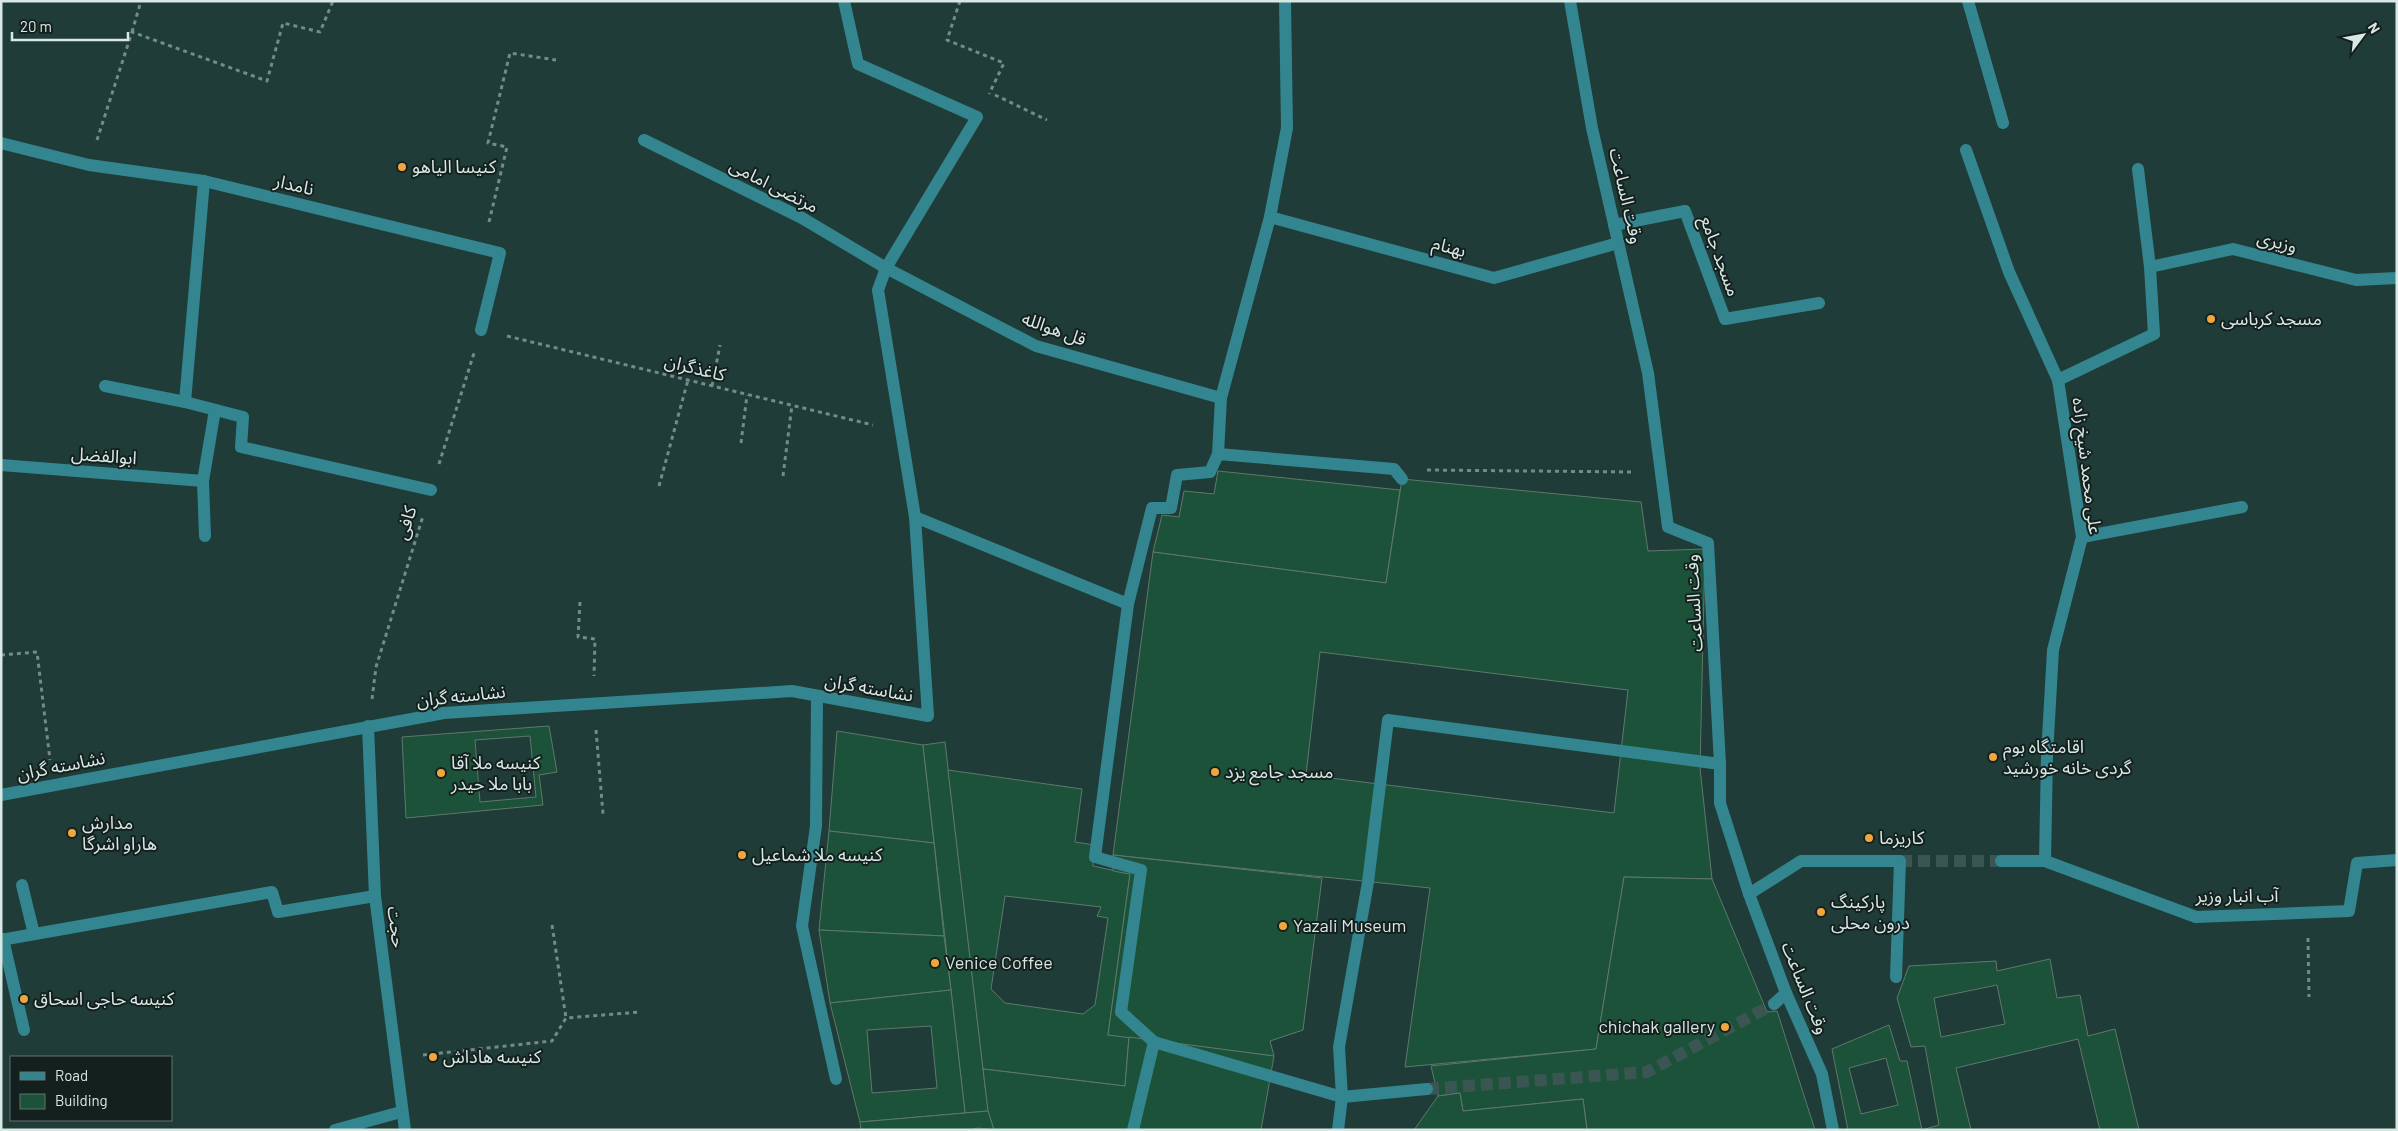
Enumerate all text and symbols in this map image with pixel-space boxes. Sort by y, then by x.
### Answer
scale bar [12,10,129,42]
north arrow [2338,10,2388,60]
text: 20 m [20,17,52,35]
text: N [2365,19,2384,36]
street label: وقت الساعت [1605,146,1649,246]
street label: مرتضی امامی [726,153,823,218]
place label: کنیسا الیاهو [412,155,497,178]
marker: کنیسا الیاهو [396,161,408,173]
street label: نامدار [271,169,316,200]
street label: مسجد جامع [1692,212,1746,300]
street label: وزیری [2255,225,2299,258]
street label: بهنام [1429,231,1469,265]
street label: قل هوالله [1019,306,1089,351]
place label: مسجد کرباسی [2221,307,2322,330]
marker: مسجد کرباسی [2205,313,2217,325]
street label: کاغذگران [662,349,729,386]
street label: علی محمد شیخ زاده [2066,396,2107,536]
street label: ابوالفضل [70,442,138,469]
street label: کافی [390,503,422,542]
street label: وقت الساعت [1679,554,1707,652]
street label: نشاسته گران [823,668,915,707]
street label: نشاسته گران [415,679,507,712]
place label: اقامتگاه بوم گردی خانه خورشید [2003,735,2132,779]
street label: نشاسته گران [15,746,107,785]
place label: کنیسه ملا آقا بابا ملا حیدر [450,751,541,795]
marker: اقامتگاه بوم گردی خانه خورشید [1987,751,1999,763]
place label: مسجد جامع یزد [1225,760,1333,786]
marker: مسجد جامع یزد [1209,766,1221,778]
marker: کنیسه ملا آقا بابا ملا حیدر [435,767,447,779]
place label: مدارش هاراو اشرگا [82,811,157,855]
place label: کاریزما [1879,826,1925,849]
marker: مدارش هاراو اشرگا [66,827,78,839]
marker: کاریزما [1863,832,1875,844]
place label: کنیسه ملا شماعیل [752,843,883,866]
marker: کنیسه ملا شماعیل [736,849,748,861]
street label: آب انبار وزیر [2194,884,2279,907]
place label: پارکینگ درون محلی [1831,890,1910,934]
street label: حجت [384,905,410,949]
marker: پارکینگ درون محلی [1815,906,1827,918]
place label: Yazali Museum [1293,914,1406,936]
marker: Yazali Museum [1277,920,1289,932]
street label: وقت الساعت [1777,938,1834,1037]
place label: Venice Coffee [945,951,1053,973]
marker: Venice Coffee [929,957,941,969]
place label: کنیسه حاجی اسحاق [34,987,175,1010]
marker: کنیسه حاجی اسحاق [18,993,30,1005]
place label: chichak gallery [1598,1015,1715,1037]
marker: chichak gallery [1719,1021,1731,1033]
place label: کنیسه هاداش [443,1045,542,1068]
marker: کنیسه هاداش [427,1051,439,1063]
legend [10,1056,172,1121]
text: Road [55,1066,88,1084]
text: Building [55,1091,108,1109]

